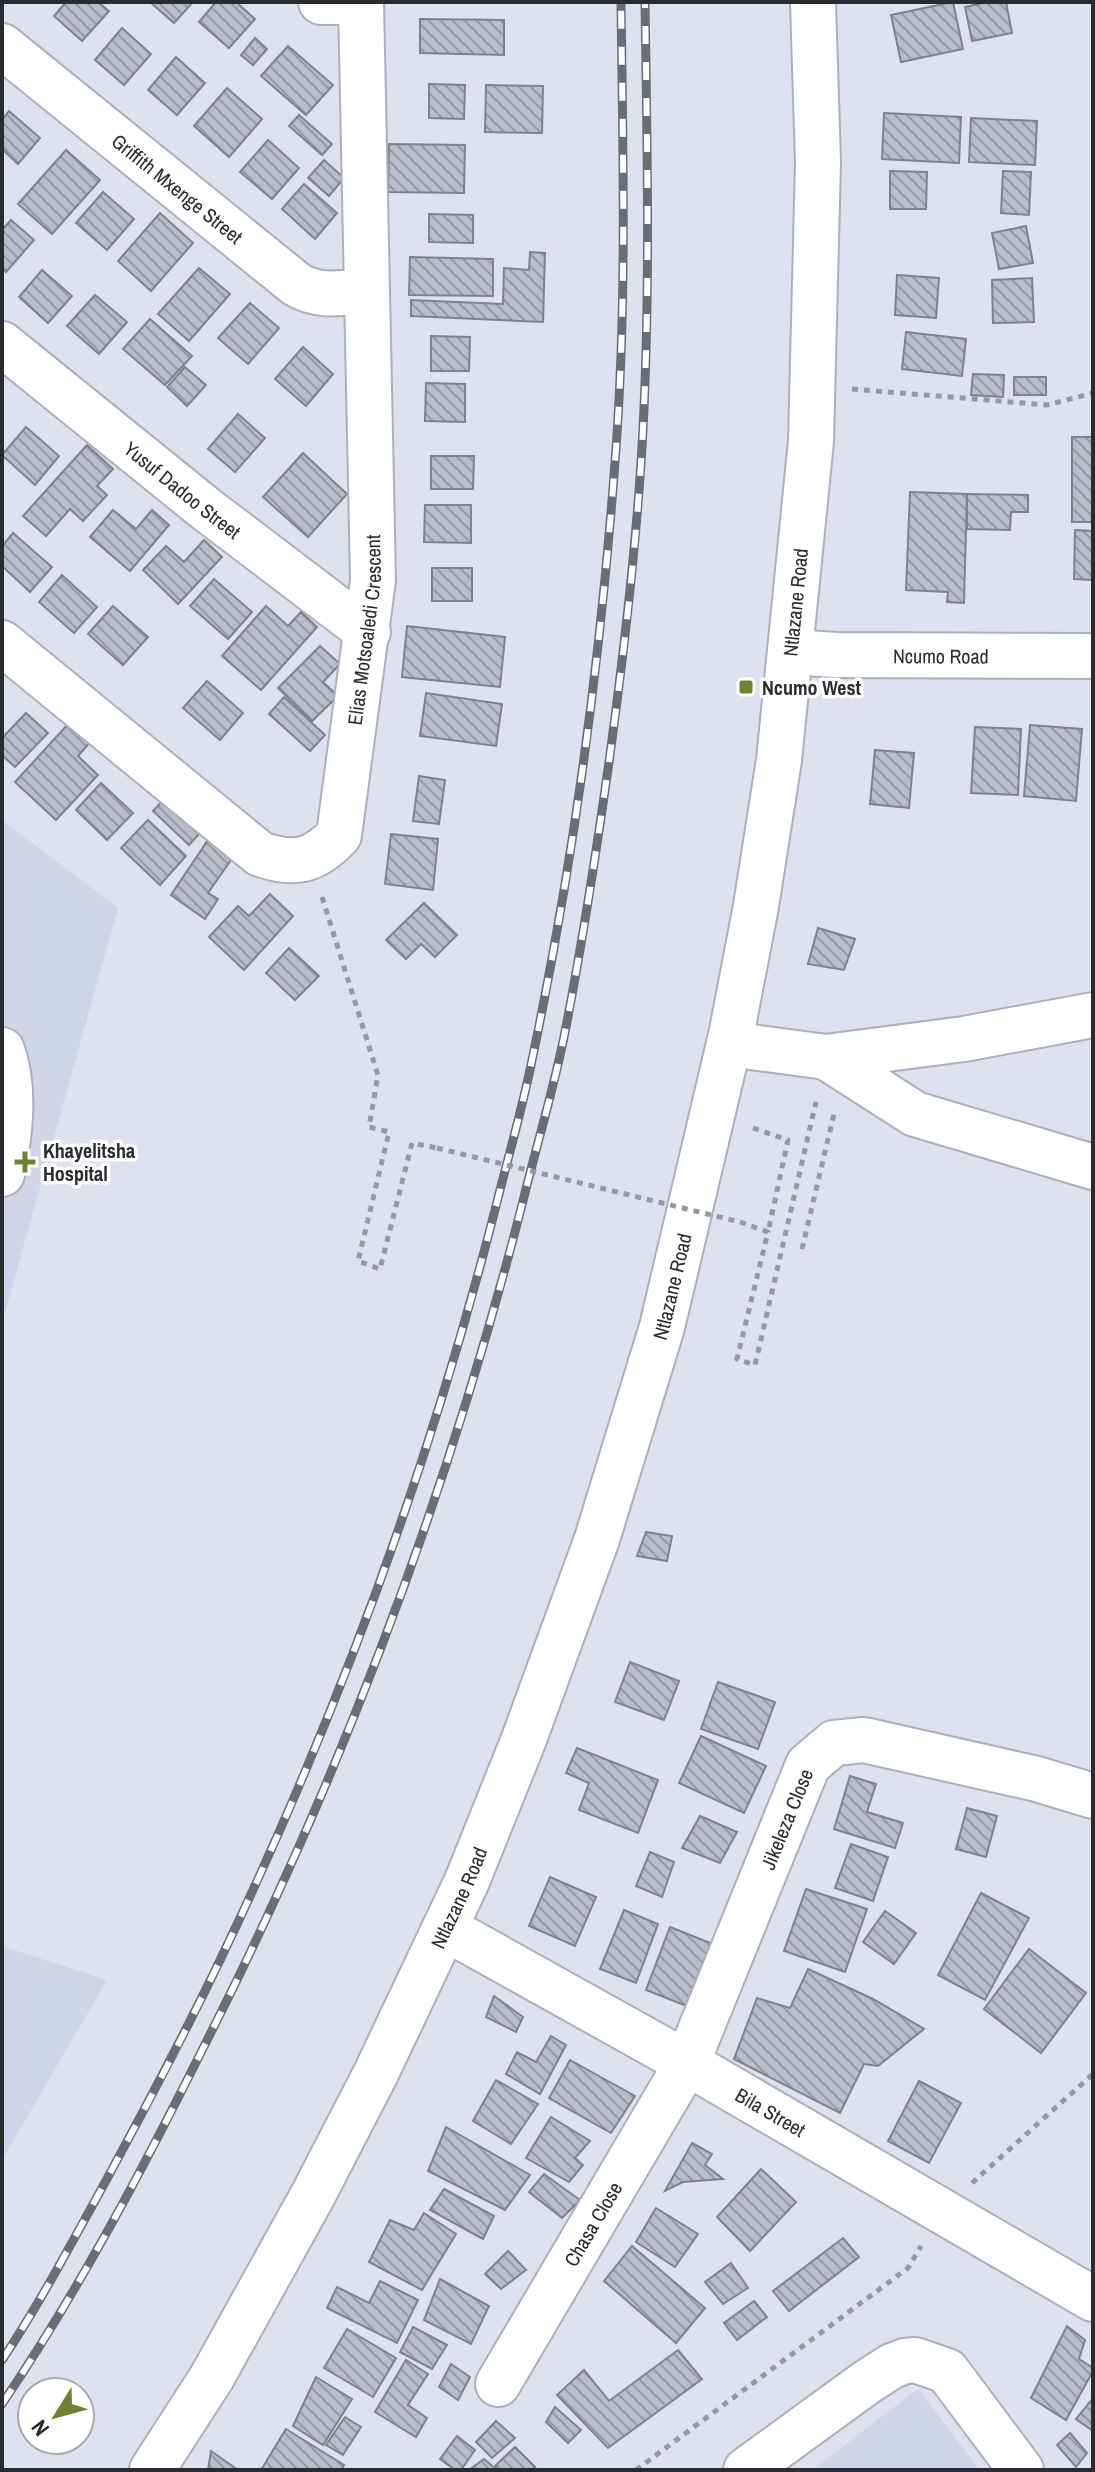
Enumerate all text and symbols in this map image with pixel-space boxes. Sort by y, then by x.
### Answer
street label: Griffith Mxenge Street [107,127,249,250]
street label: Yusuf Dadoo Street [119,435,247,545]
street label: Elias Motsoaledi Crescent [340,534,387,727]
street label: Ntlazane Road [776,547,814,658]
street label: Ncumo Road [893,642,989,669]
place label: Ncumo West [762,674,862,701]
marker: Ncumo West [737,678,755,696]
place label: Khayelitsha Hospital [43,1137,135,1187]
marker: Khayelitsha Hospital [14,1151,36,1173]
street label: Ntlazane Road [645,1230,697,1343]
street label: Jikeleza Close [754,1764,819,1873]
street label: Ntlazane Road [424,1843,493,1953]
street label: Bila Street [731,2081,811,2143]
street label: Chasa Close [557,2176,628,2271]
north arrow [16,2376,96,2456]
text: N [24,2414,56,2442]

